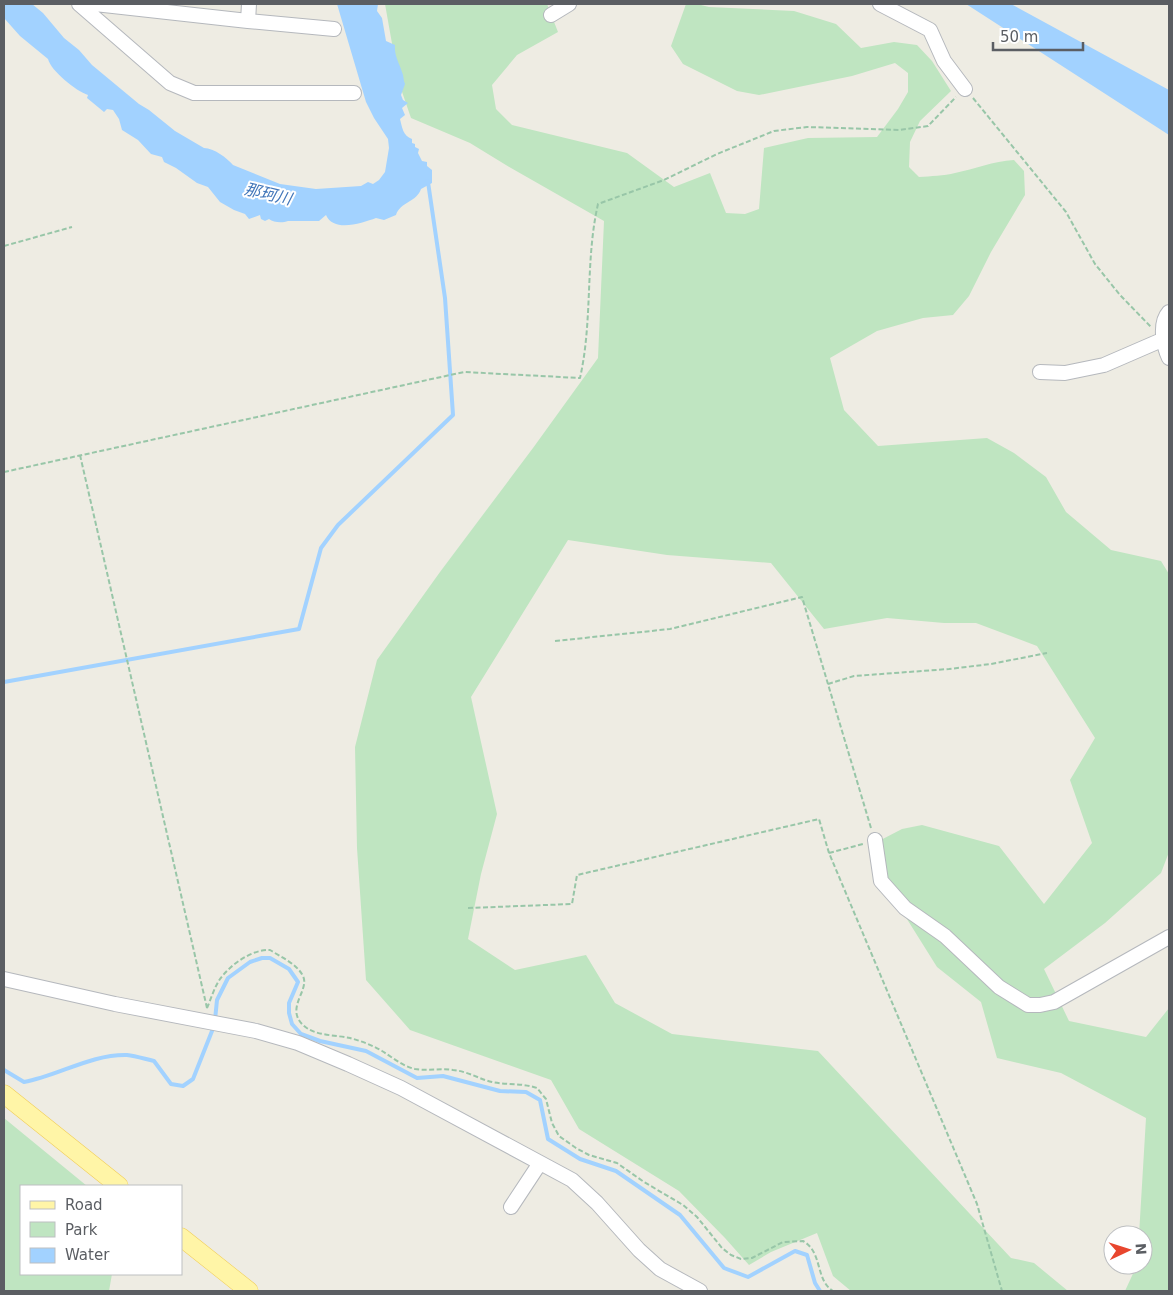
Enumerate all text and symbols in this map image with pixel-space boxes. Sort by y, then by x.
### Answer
scale bar [993,20,1083,52]
text: 50 m [1000,28,1038,46]
water label: 那珂川 [242,179,295,209]
legend [20,1185,182,1275]
text: Road [65,1196,103,1214]
text: Park [65,1221,98,1239]
north arrow [1103,1225,1153,1275]
text: N [1133,1243,1149,1255]
text: Water [65,1246,110,1264]

